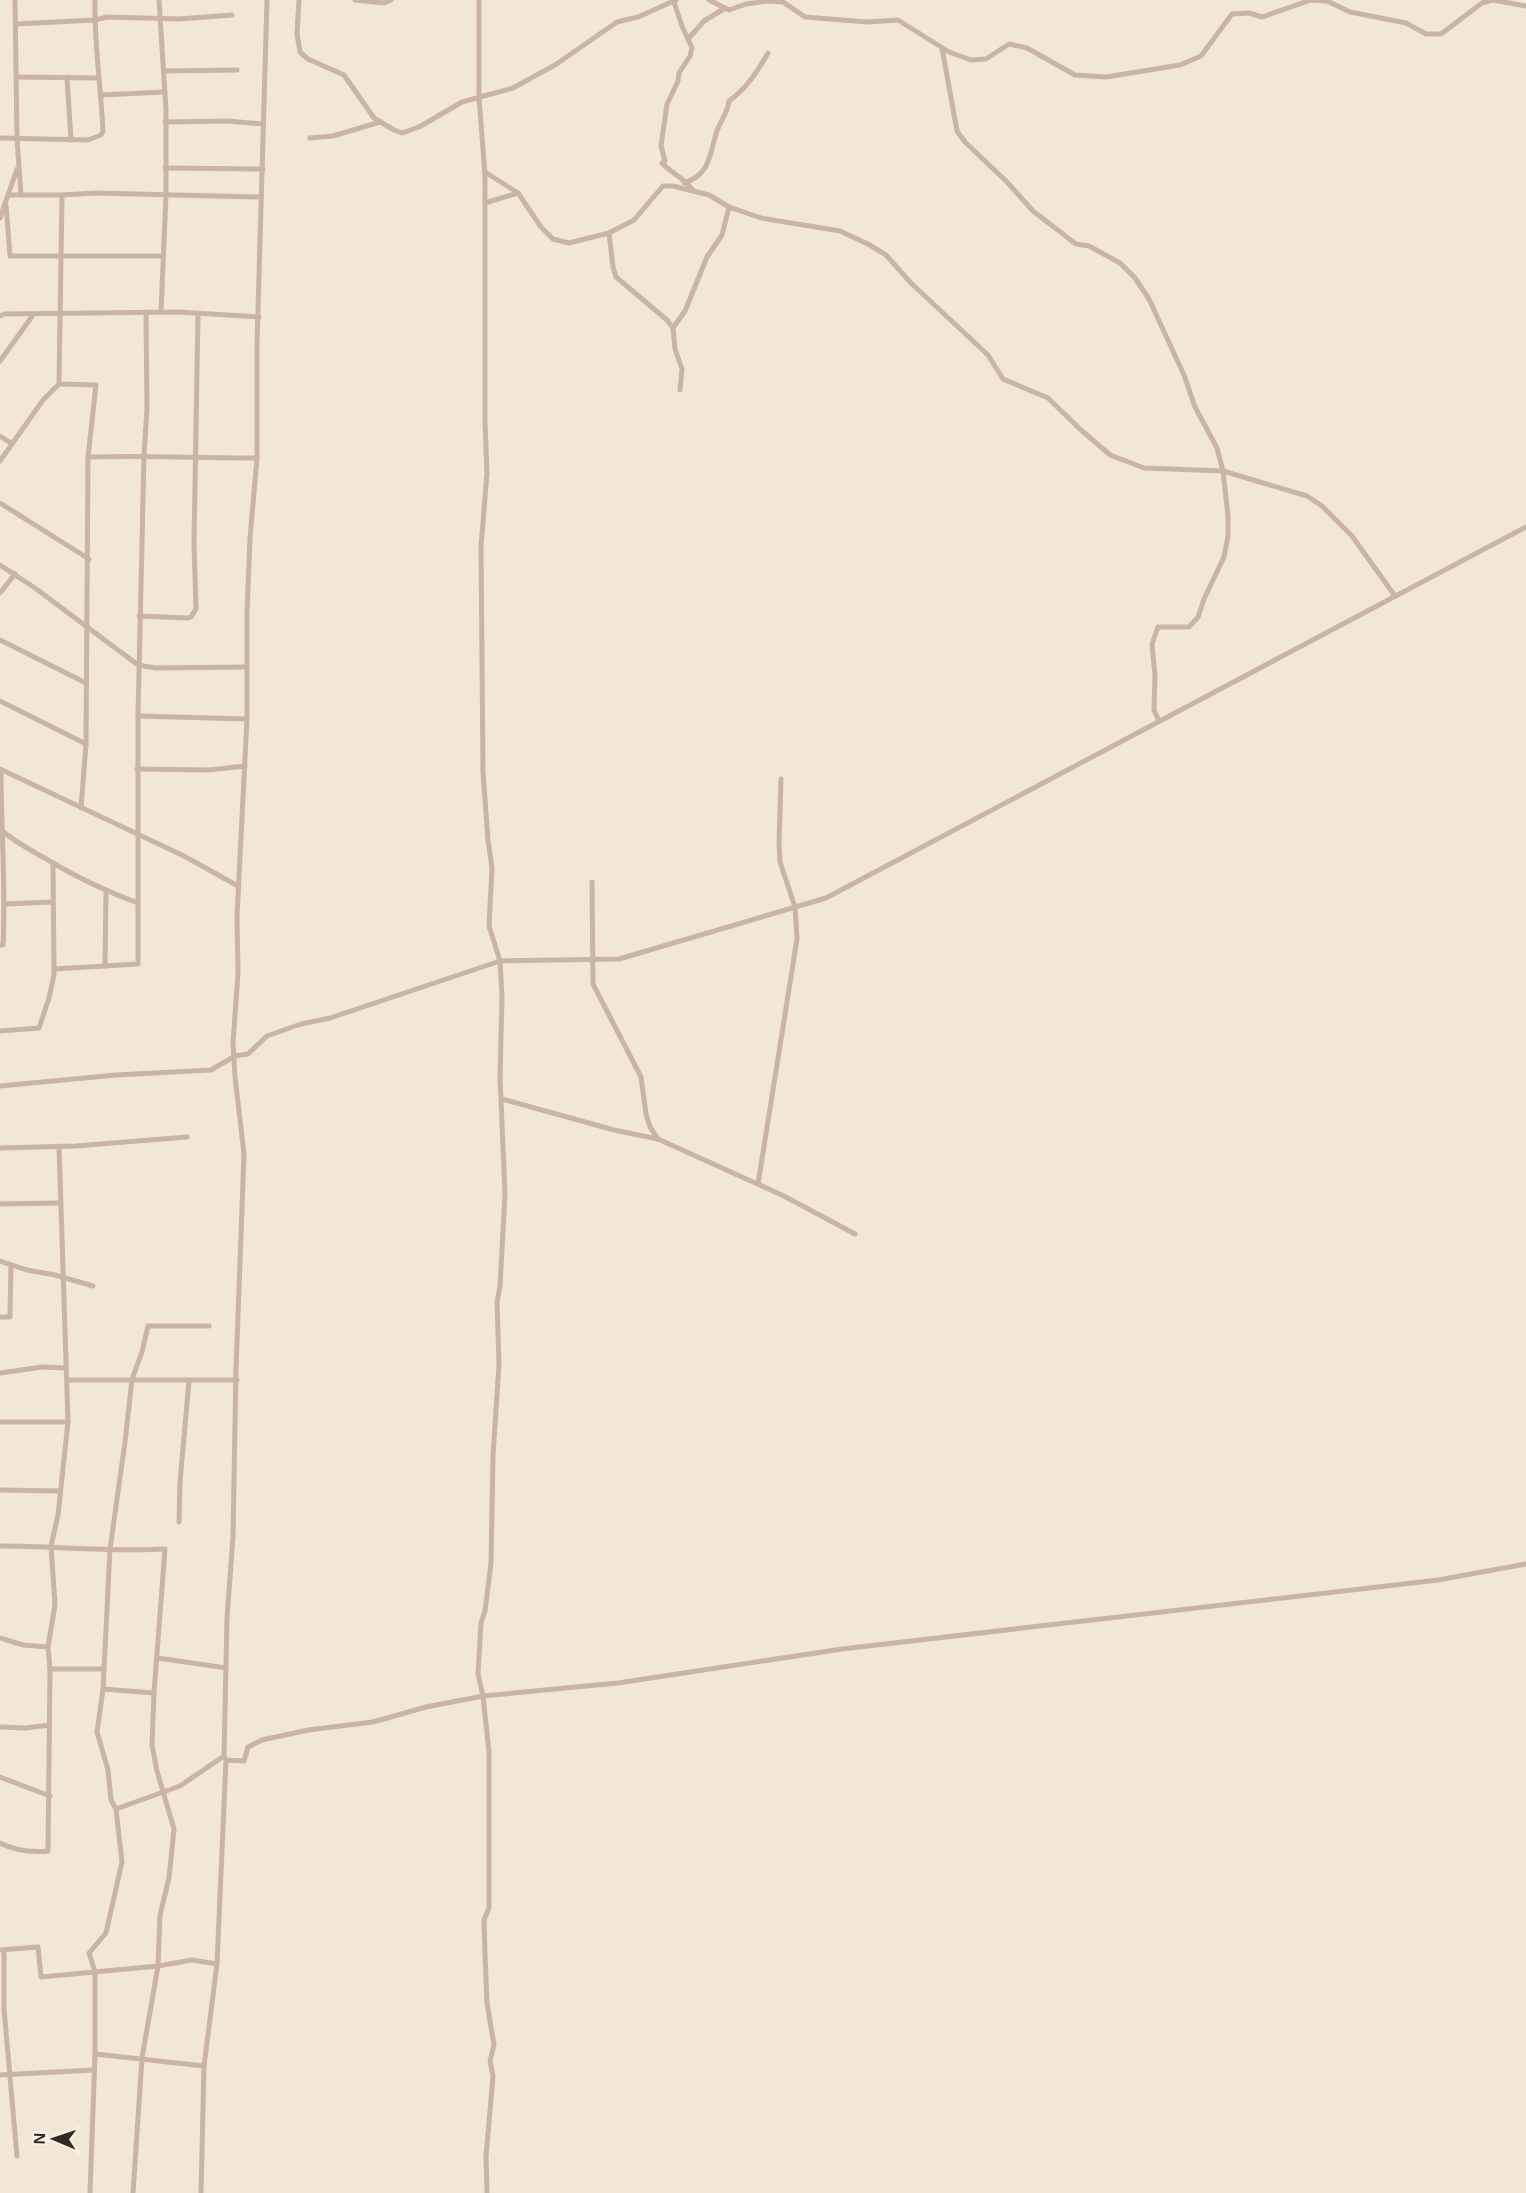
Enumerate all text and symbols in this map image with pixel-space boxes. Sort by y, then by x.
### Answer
north arrow [24,2109,84,2169]
text: N [31,2132,48,2145]

